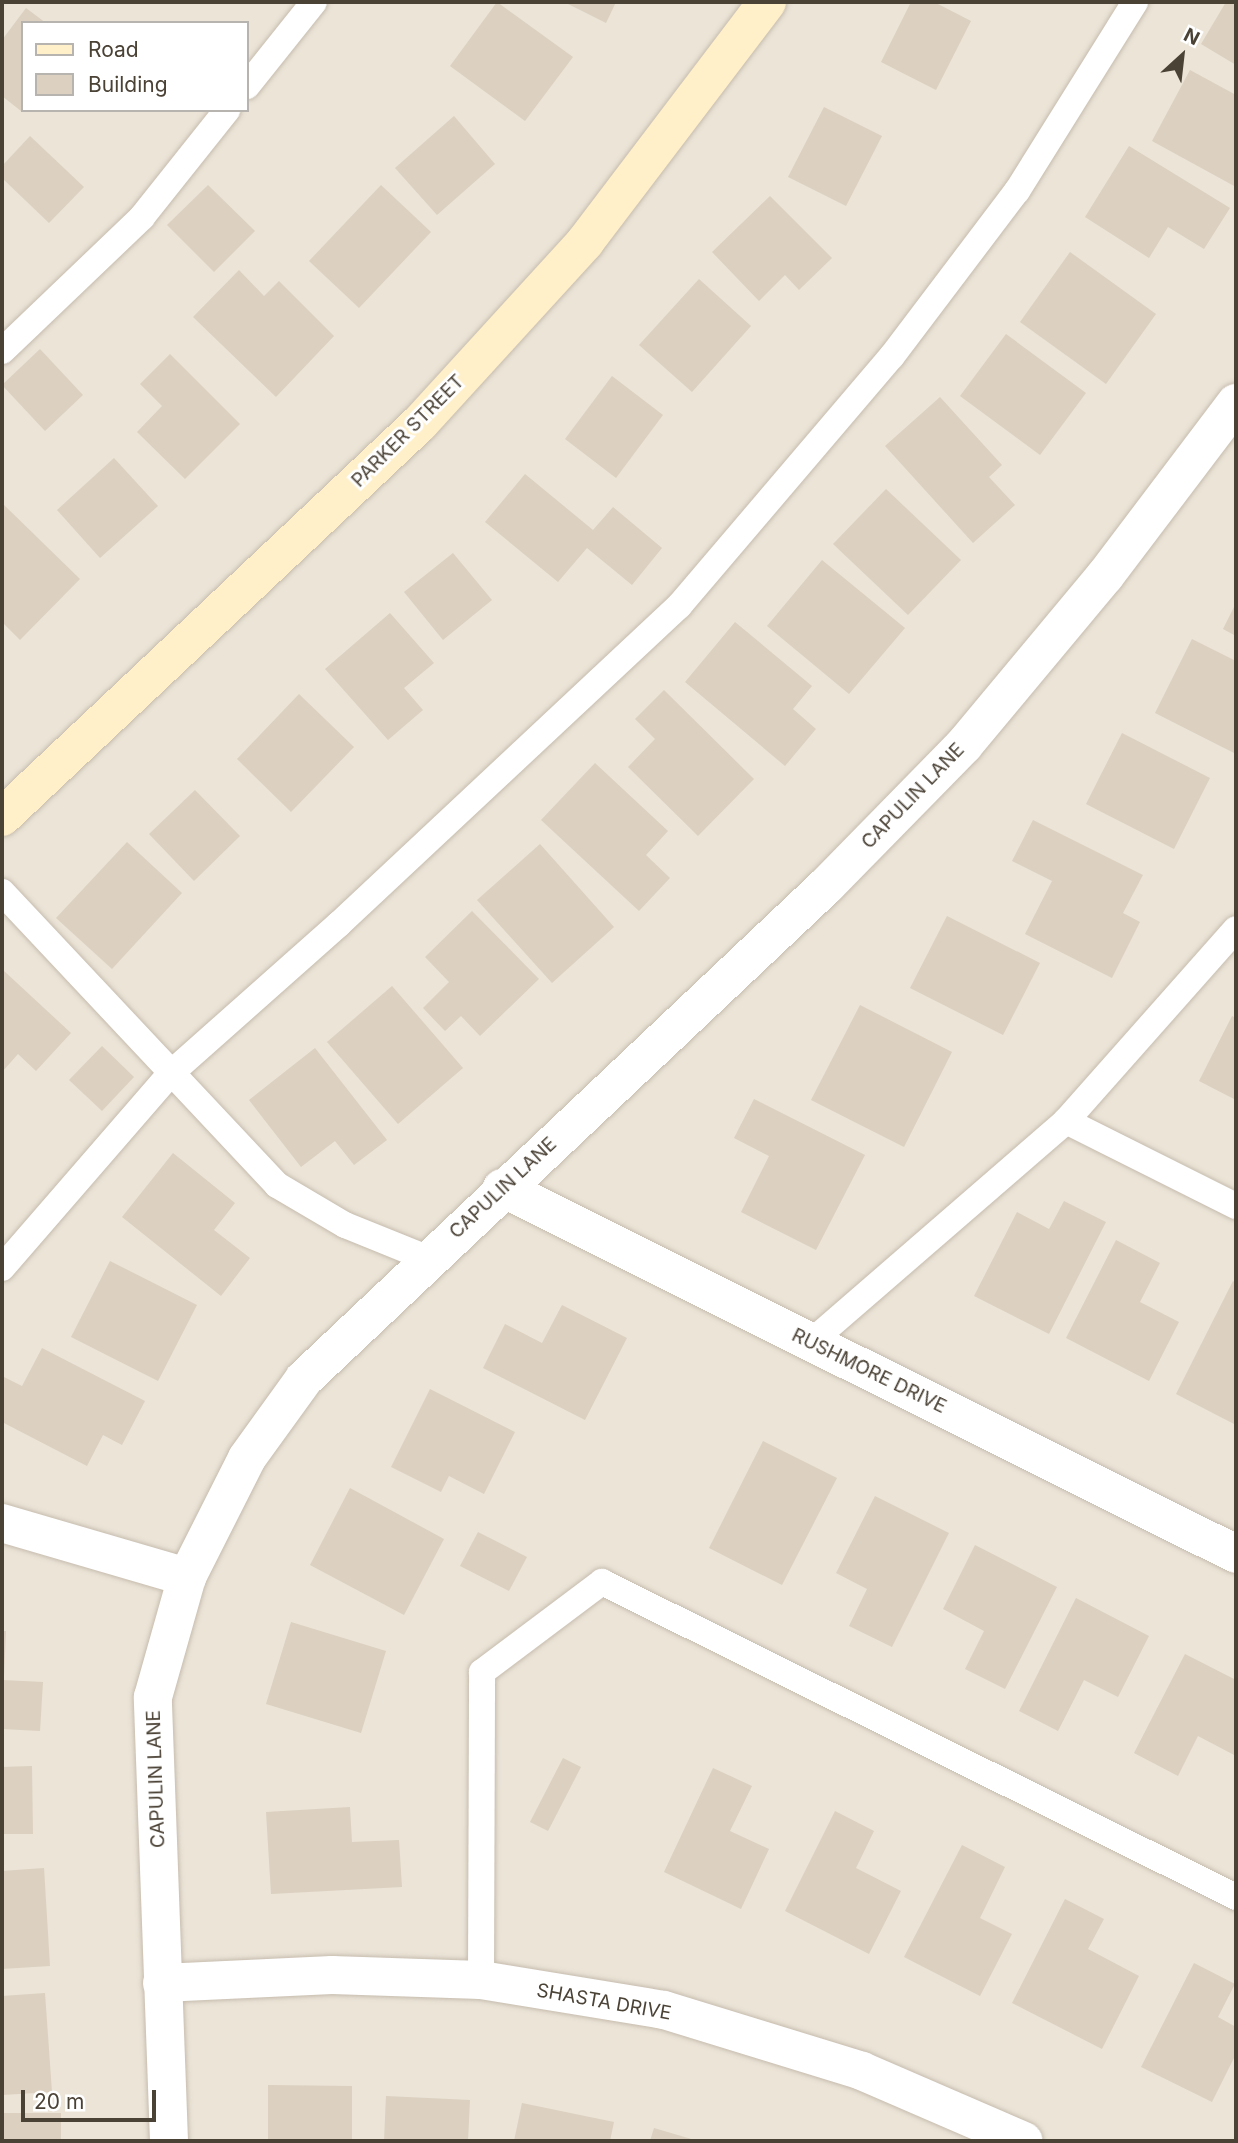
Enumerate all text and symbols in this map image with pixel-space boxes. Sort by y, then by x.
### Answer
legend [21,21,248,112]
north arrow [1147,21,1217,91]
text: N [1180,23,1203,50]
text: Road [88,37,139,62]
text: Building [88,72,168,97]
street label: PARKER STREET [347,370,469,492]
street label: CAPULIN LANE [857,738,969,854]
street label: CAPULIN LANE [445,1133,561,1243]
street label: RUSHMORE DRIVE [788,1324,950,1418]
street label: CAPULIN LANE [142,1710,170,1848]
street label: SHASTA DRIVE [535,1979,673,2025]
scale bar [24,2076,159,2120]
text: 20 m [34,2089,84,2114]

